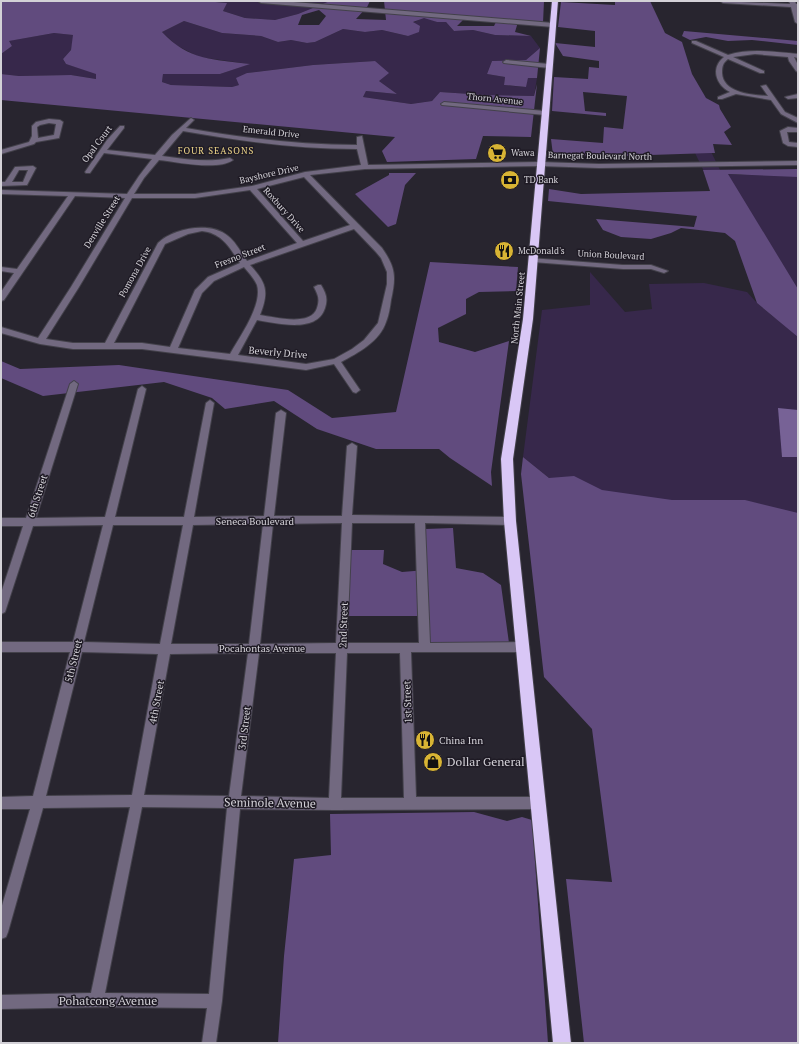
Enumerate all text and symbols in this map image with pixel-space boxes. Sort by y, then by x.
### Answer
street label: Thorn Avenue [466,90,524,108]
street label: Opal Court [79,122,115,165]
street label: Emerald Drive [242,123,300,141]
supermarket icon: Wawa [486,142,508,164]
district label: FOUR SEASONS [178,145,254,157]
place label: Wawa [511,147,535,159]
street label: Barnegat Boulevard North [548,149,653,163]
street label: Bayshore Drive [238,161,300,187]
bank icon: TD Bank [499,169,521,191]
place label: TD Bank [524,174,559,186]
street label: Roxbury Drive [260,185,308,236]
street label: Denville Street [81,193,123,250]
restaurant icon: McDonald's [493,240,515,262]
street label: Fresno Street [213,241,268,271]
street label: Pomona Drive [116,244,154,300]
place label: McDonald's [518,245,565,257]
street label: Union Boulevard [577,247,645,263]
street label: North Main Street [508,271,528,345]
street label: Beverly Drive [248,343,308,362]
street label: 6th Street [24,473,51,519]
street label: Seneca Boulevard [216,515,295,528]
street label: 2nd Street [336,602,351,648]
street label: 5th Street [62,638,85,684]
street label: Pocahontas Avenue [219,642,305,655]
street label: 4th Street [146,679,167,725]
street label: 1st Street [400,680,415,723]
street label: 3rd Street [235,705,254,751]
restaurant icon: China Inn [414,729,436,751]
place label: China Inn [439,734,483,747]
shop icon: Dollar General [422,751,444,773]
place label: Dollar General [447,754,525,769]
street label: Seminole Avenue [224,794,316,811]
street label: Pohatcong Avenue [59,993,157,1008]

